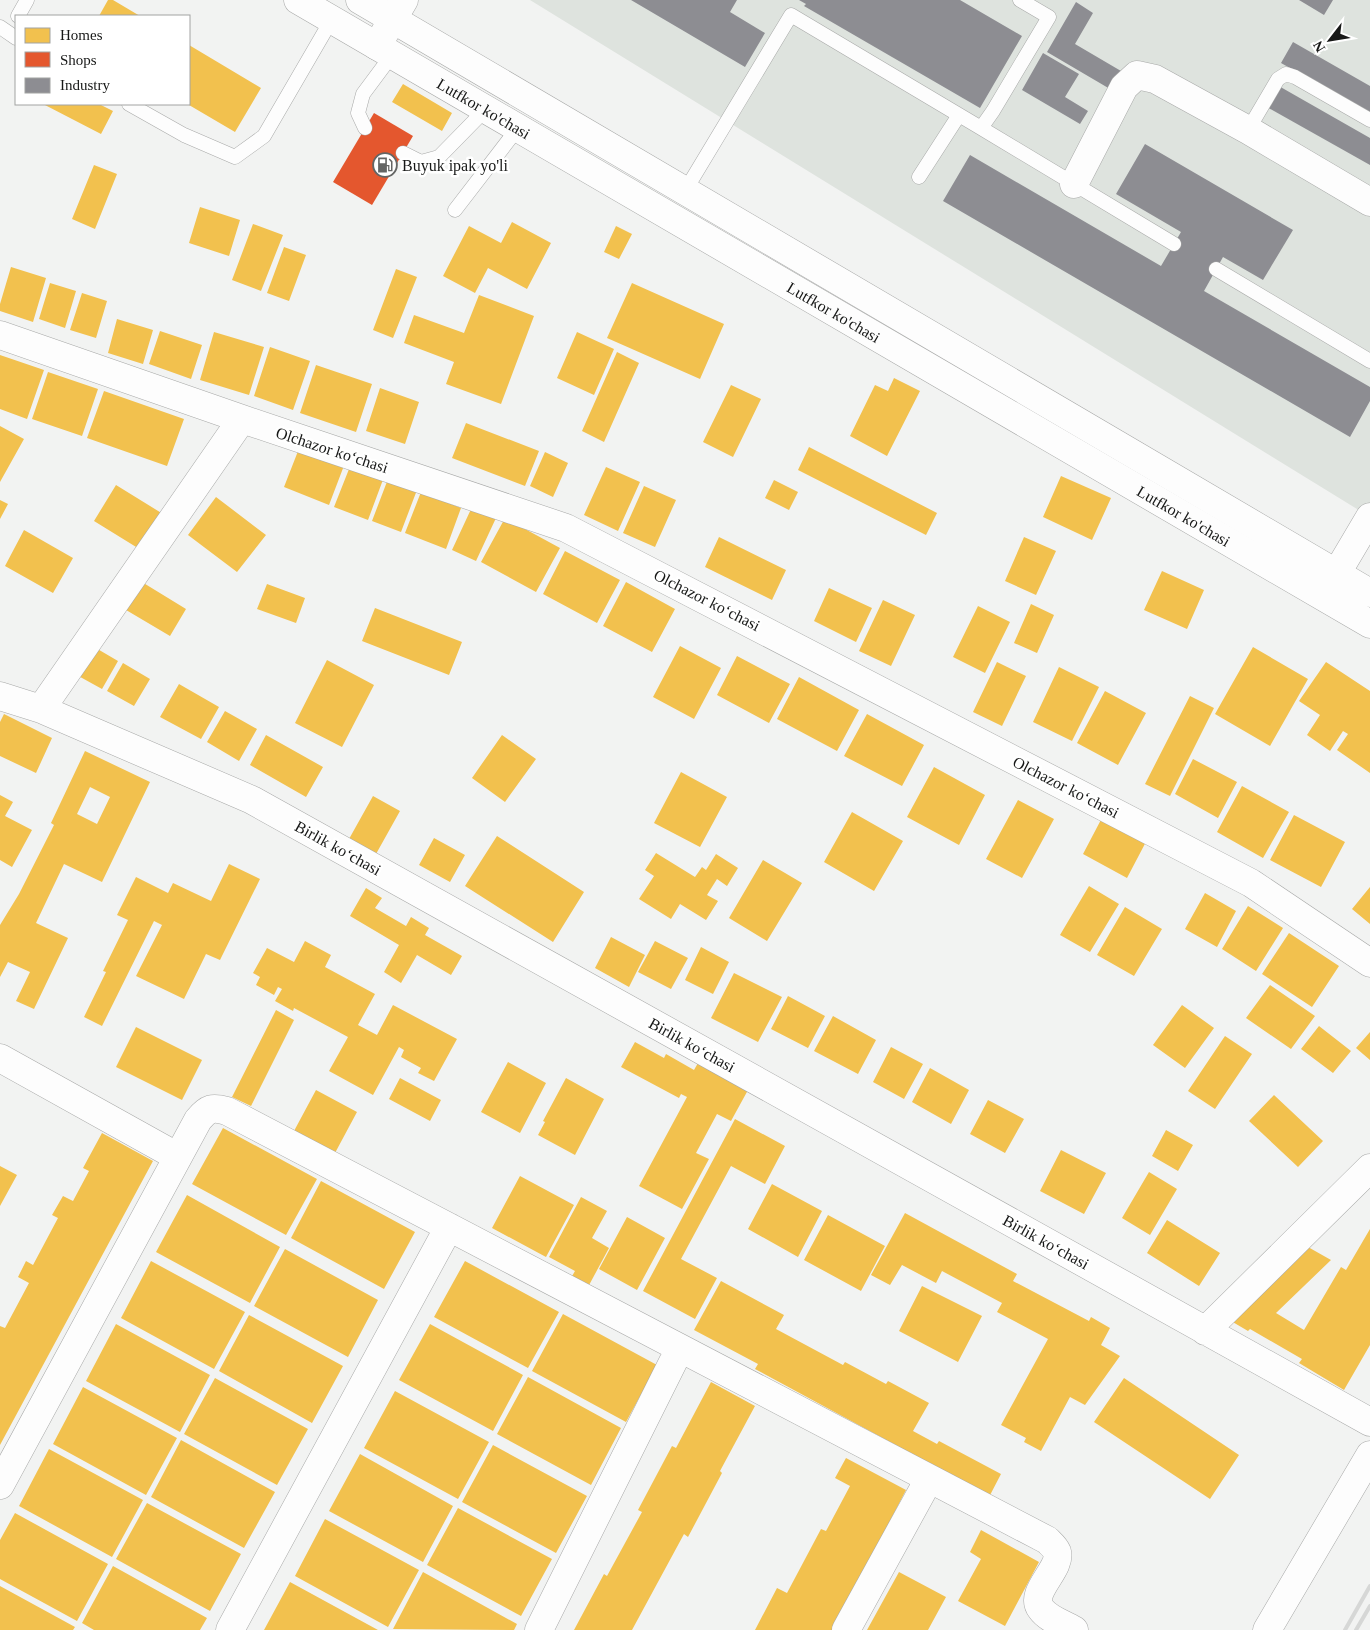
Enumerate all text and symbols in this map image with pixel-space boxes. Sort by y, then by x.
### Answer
legend [15,15,190,105]
north arrow [1305,15,1355,65]
text: Homes [60,27,103,43]
text: N [1310,38,1328,55]
text: Shops [60,52,97,68]
street label: Lutfkor ko'chasi [434,74,534,142]
text: Industry [60,77,110,93]
fuel station icon: Buyuk ipak yo'li [372,152,398,178]
place label: Buyuk ipak yo'li [402,157,509,175]
street label: Lutfkor ko'chasi [784,278,884,346]
street label: Olchazor koʻchasi [274,424,391,476]
street label: Lutfkor ko'chasi [1134,482,1234,550]
street label: Olchazor koʻchasi [651,566,763,634]
street label: Olchazor koʻchasi [1010,753,1122,821]
street label: Birlik koʻchasi [292,817,384,879]
street label: Birlik koʻchasi [646,1014,738,1076]
street label: Birlik koʻchasi [1000,1211,1092,1273]

